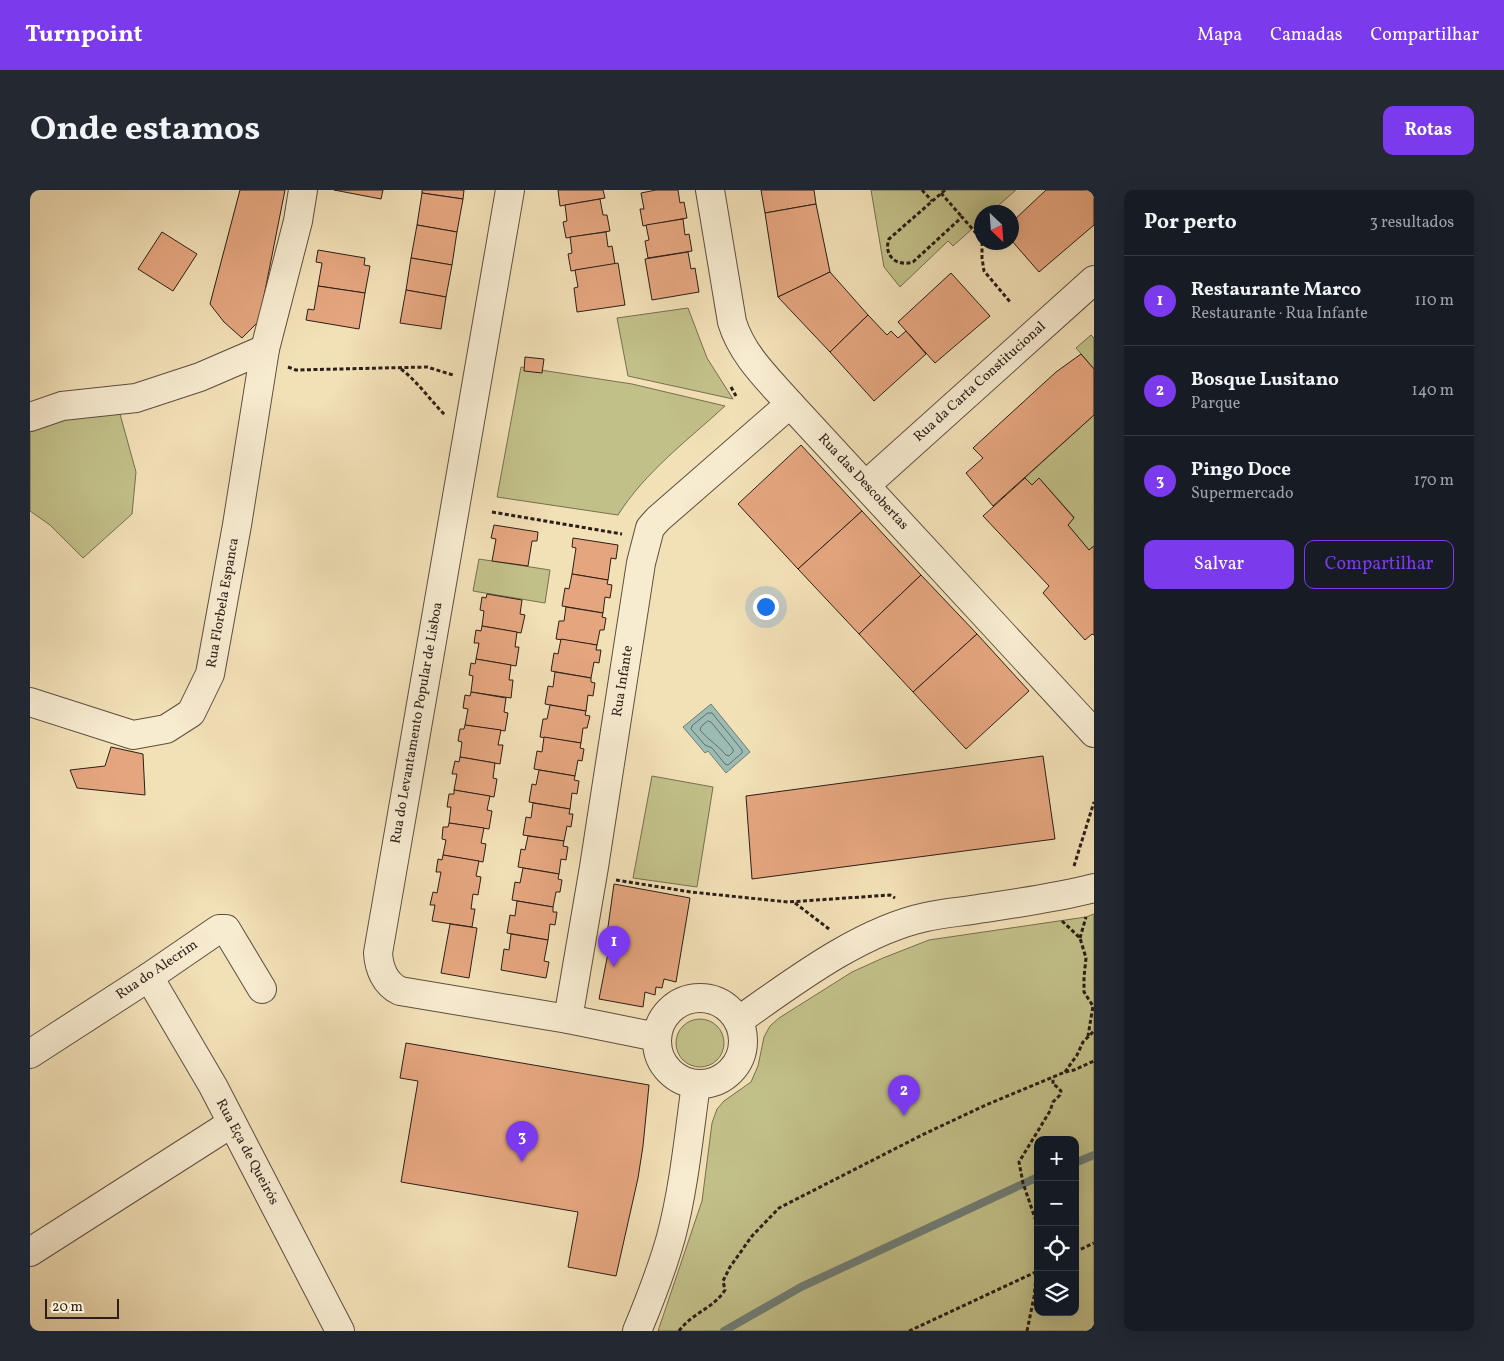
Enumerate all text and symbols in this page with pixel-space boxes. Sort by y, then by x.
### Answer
text: Turnpoint [25,18,143,52]
text: Mapa [1197,23,1242,48]
text: Camadas [1270,23,1343,48]
text: Compartilhar [1371,23,1479,48]
text: Onde estamos [30,106,260,154]
button: Rotas [1383,106,1474,155]
north arrow [974,205,1019,250]
text: Por perto [1144,208,1237,237]
text: 3 resultados [1370,212,1454,234]
text: Restaurante Marco [1191,277,1361,303]
text: 1 [1157,290,1163,312]
text: 110 m [1415,290,1454,312]
text: Restaurante · Rua Infante [1191,303,1368,325]
street label: Rua da Carta Constitucional [910,317,1050,447]
text: Bosque Lusitano [1191,367,1339,393]
text: 2 [1156,380,1164,402]
text: 140 m [1412,380,1454,402]
text: Parque [1191,393,1240,415]
street label: Rua das Descobertas [813,430,913,534]
text: Pingo Doce [1191,457,1291,483]
text: 3 [1156,470,1164,492]
text: 170 m [1414,470,1454,492]
text: Supermercado [1191,483,1293,505]
street label: Rua Florbela Espanca [202,536,244,670]
button: Salvar [1144,540,1294,589]
button: Compartilhar [1304,540,1454,589]
your location [753,594,779,620]
street label: Rua do Levantamento Popular de Lisboa [386,601,448,845]
street label: Rua Infante [608,644,638,718]
pin: 1 [598,926,630,967]
street label: Rua do Alecrim [112,936,202,1004]
pin: 2 [888,1075,920,1116]
street label: Rua Eça de Queirós [211,1096,283,1208]
pin: 3 [506,1121,538,1162]
map controls [1034,1136,1079,1316]
button: + [1034,1136,1079,1181]
button: − [1034,1181,1079,1226]
button: locate [1034,1226,1079,1271]
button: layers [1034,1271,1079,1316]
scale bar [45,1296,119,1319]
text: 20 m [52,1298,83,1317]

